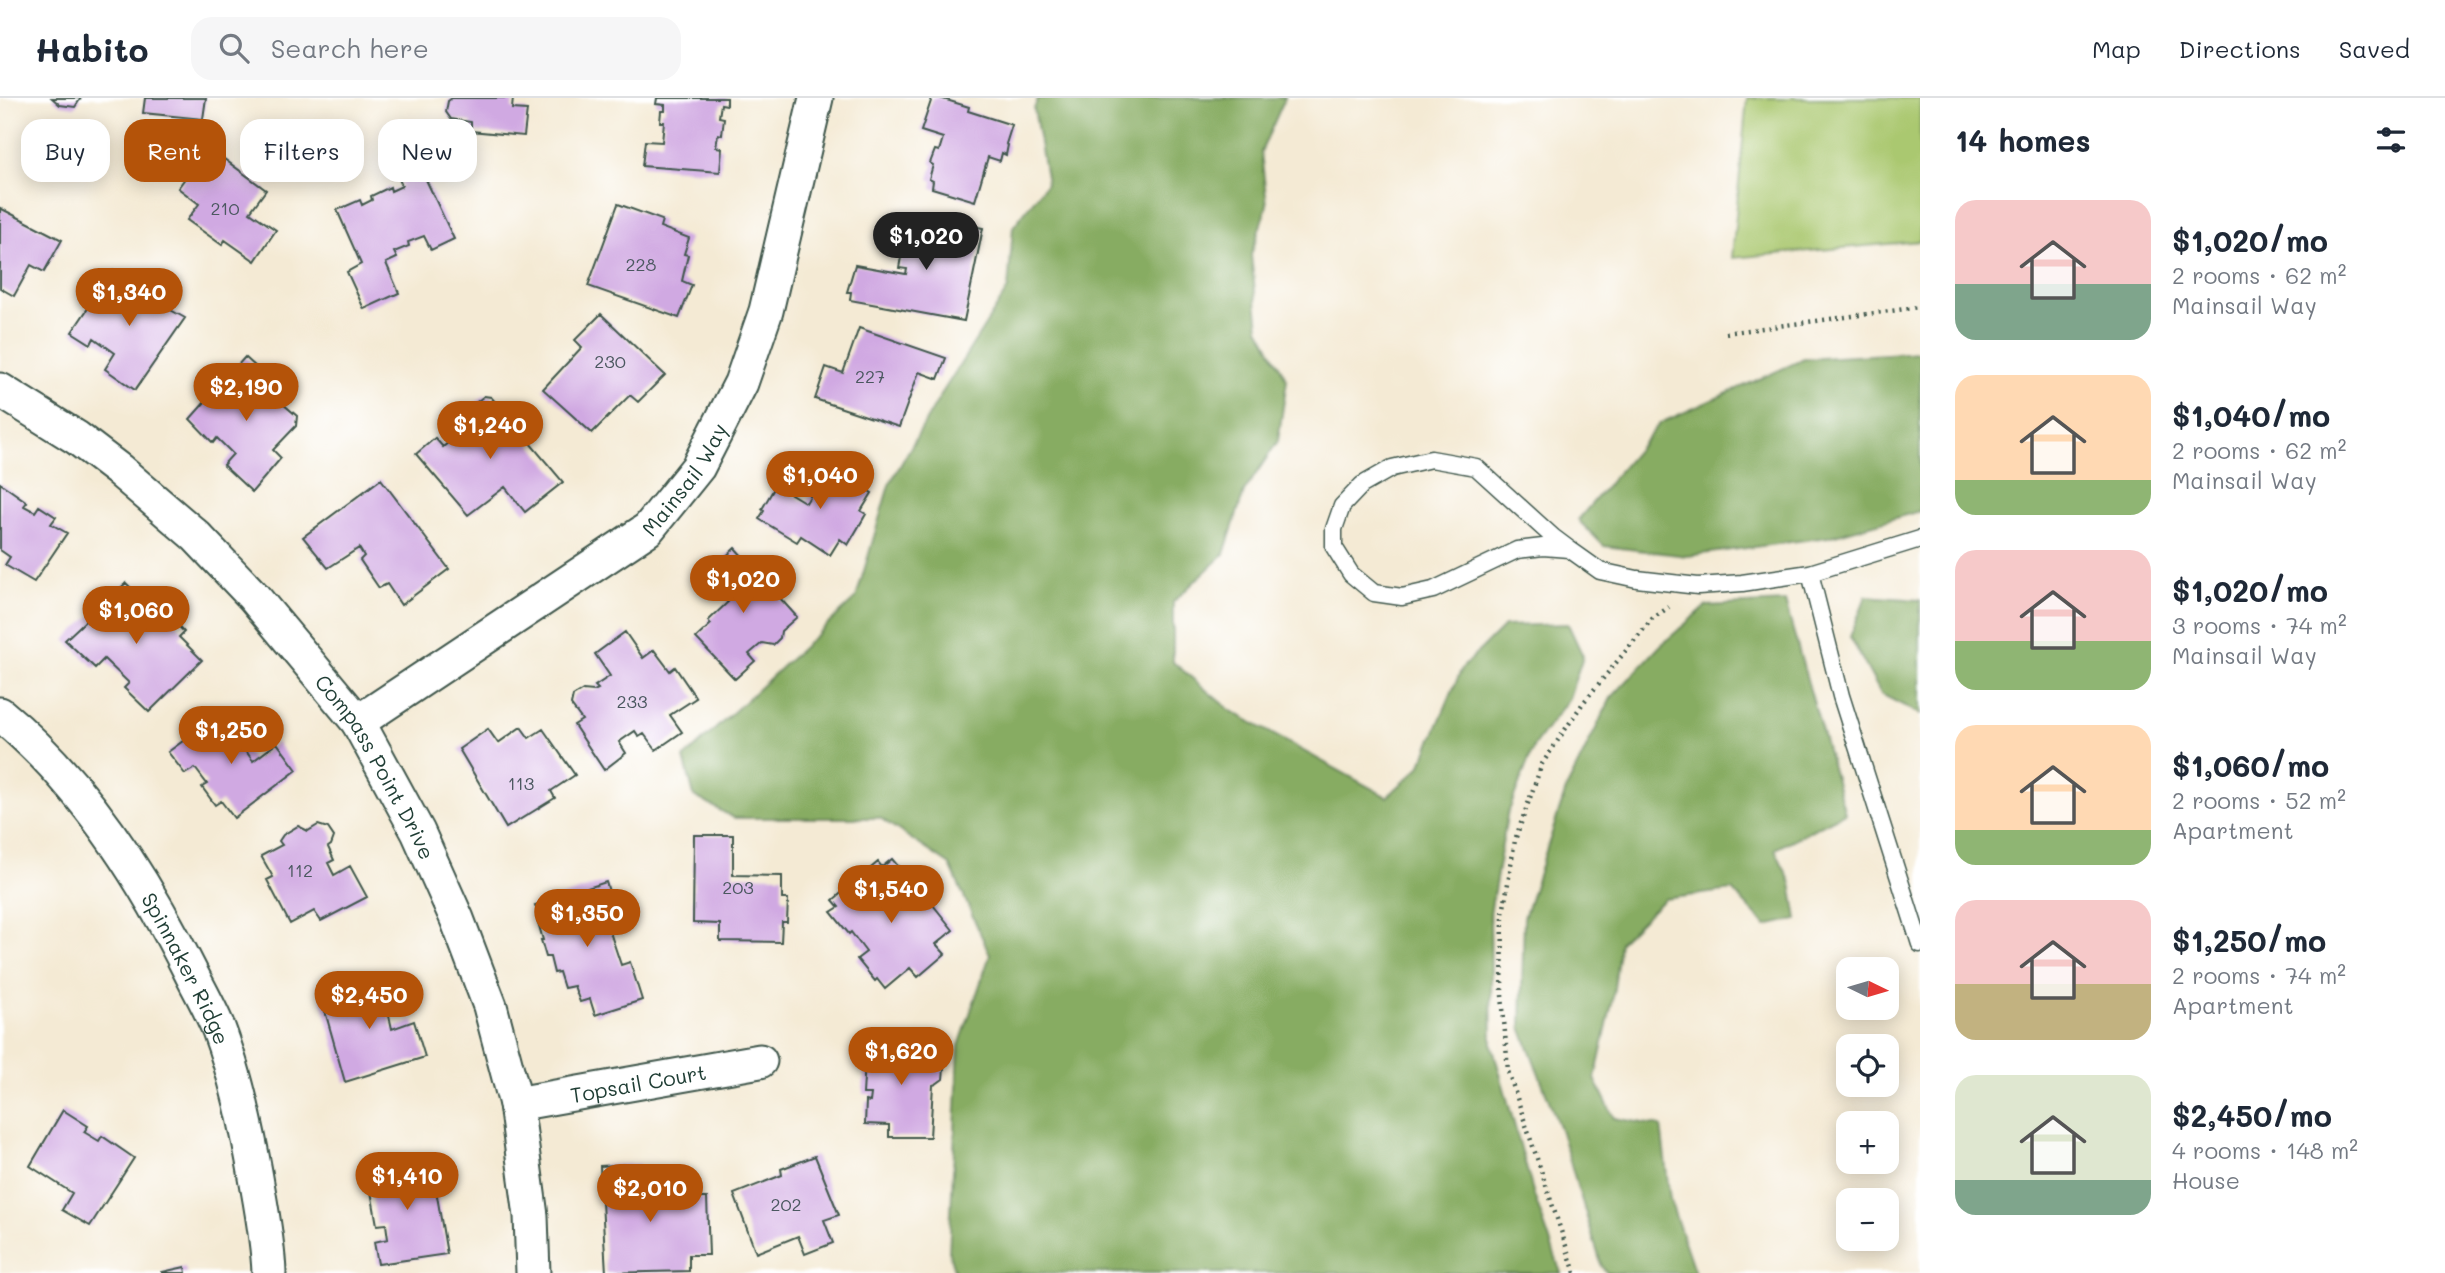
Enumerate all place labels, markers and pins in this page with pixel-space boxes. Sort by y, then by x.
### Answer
pin: $1,020 [869,212,983,272]
pin: $1,340 [72,268,186,328]
pin: $2,190 [189,364,303,423]
pin: $1,240 [433,402,547,461]
pin: $1,040 [763,452,877,511]
pin: $1,020 [686,556,800,615]
pin: $1,060 [79,587,193,646]
pin: $1,250 [174,706,288,766]
pin: $1,540 [834,866,948,925]
pin: $1,350 [530,890,644,949]
pin: $2,450 [312,972,426,1031]
pin: $1,620 [844,1028,958,1087]
pin: $1,410 [350,1152,464,1212]
pin: $2,010 [593,1164,707,1224]

